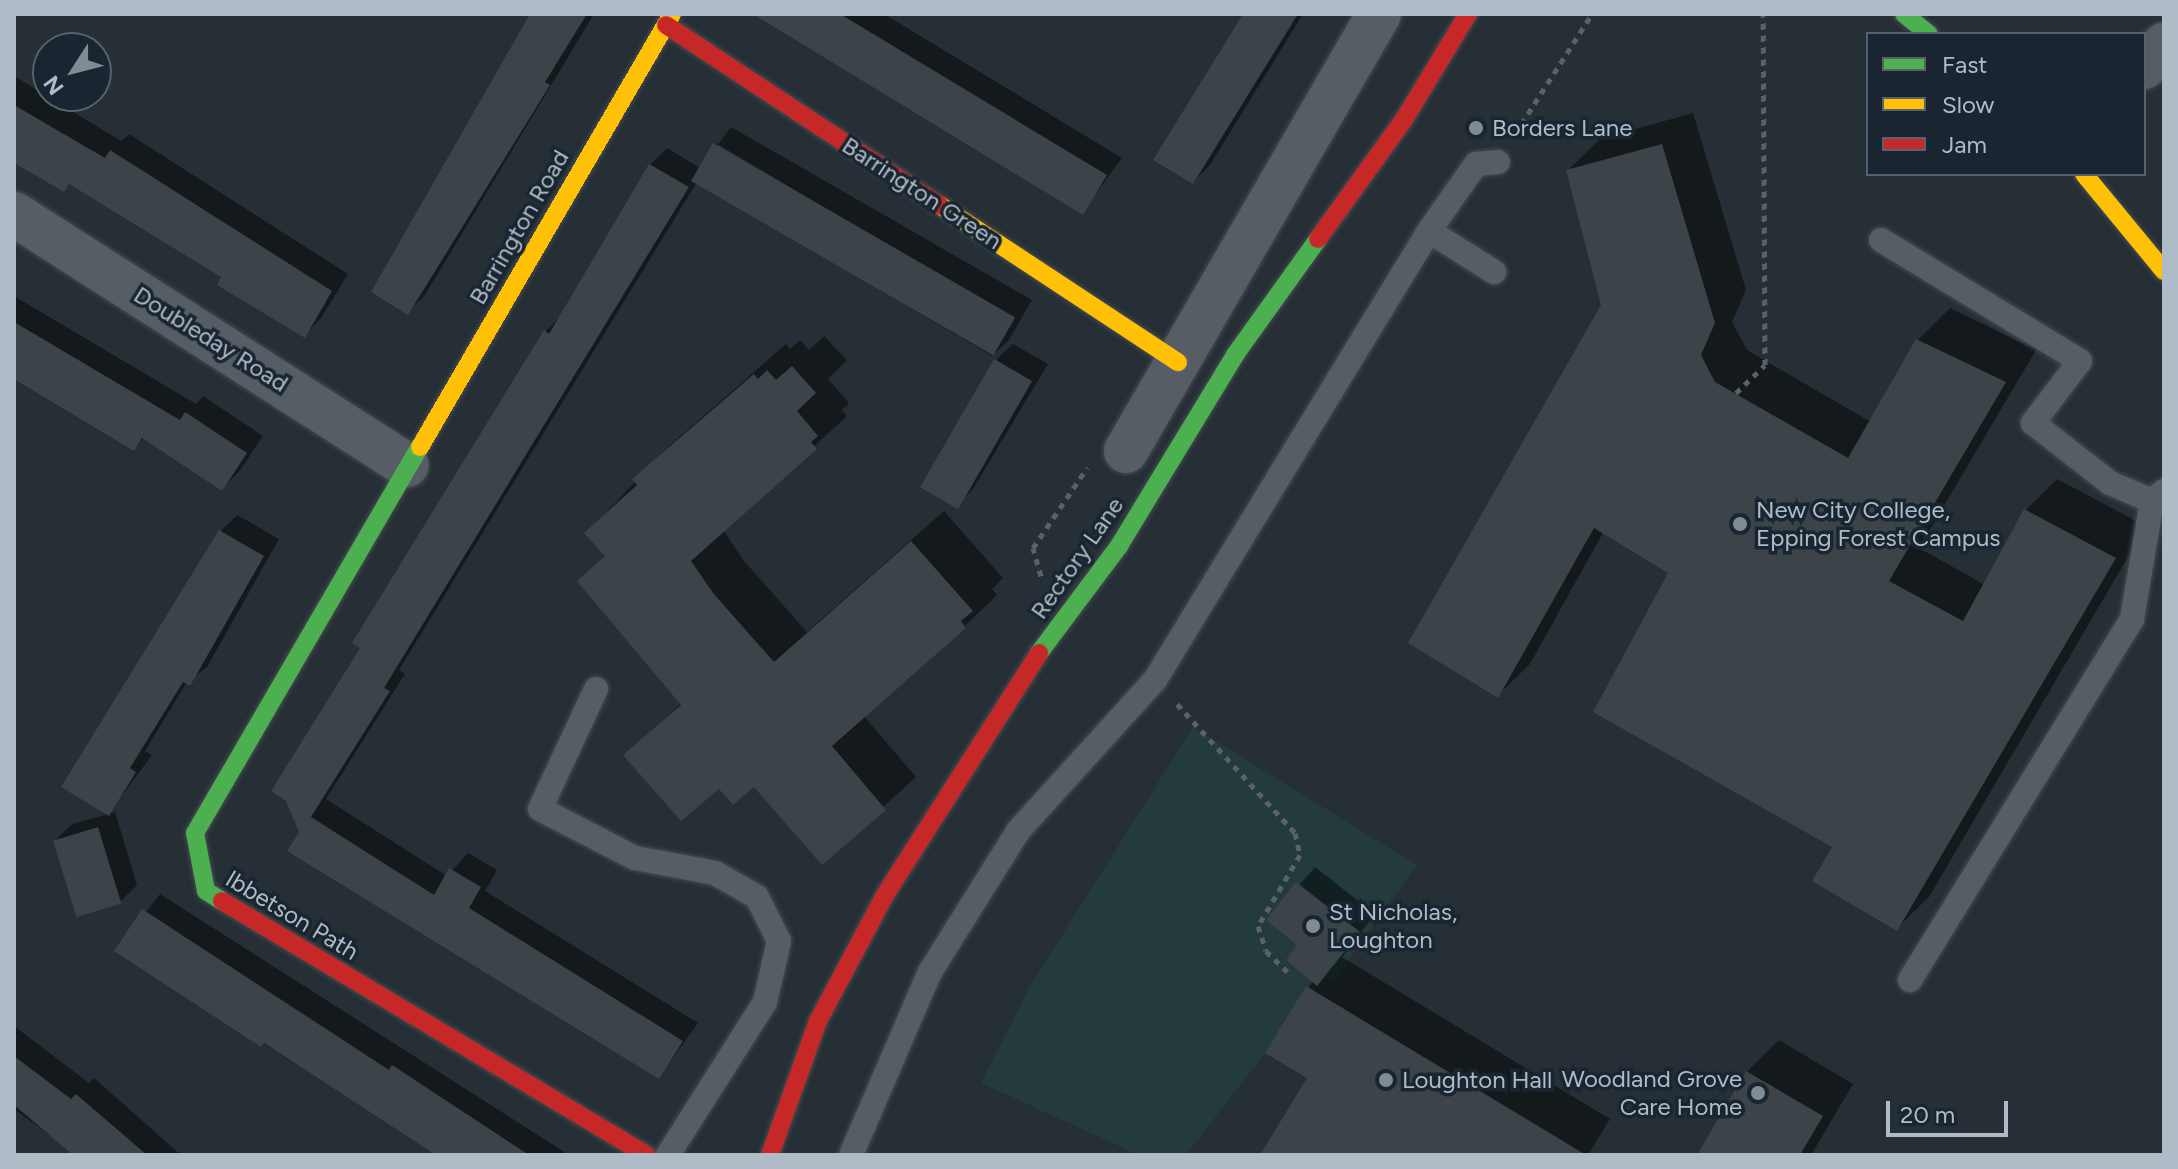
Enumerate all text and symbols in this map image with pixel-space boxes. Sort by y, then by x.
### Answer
north arrow [32,32,112,112]
legend [1866,32,2146,176]
text: Fast [1942,50,1987,79]
text: N [38,70,70,100]
text: Slow [1942,90,1994,119]
place label: Borders Lane [1492,114,1632,142]
marker: Borders Lane [1467,119,1485,137]
text: Jam [1942,130,1987,159]
street label: Barrington Green [837,131,1007,255]
street label: Barrington Road [463,145,575,309]
street label: Doubleday Road [129,280,293,398]
street label: Rectory Lane [1025,492,1129,624]
place label: New City College, Epping Forest Campus [1756,496,2000,552]
marker: New City College, Epping Forest Campus [1731,515,1749,533]
street label: Ibbetson Path [220,864,364,966]
place label: St Nicholas, Loughton [1329,898,1457,954]
marker: St Nicholas, Loughton [1304,917,1322,935]
place label: Woodland Grove Care Home [1562,1065,1742,1121]
place label: Loughton Hall [1402,1066,1552,1094]
marker: Loughton Hall [1377,1071,1395,1089]
marker: Woodland Grove Care Home [1749,1084,1767,1102]
scale bar [1890,1085,2012,1135]
text: 20 m [1900,1100,1955,1129]

